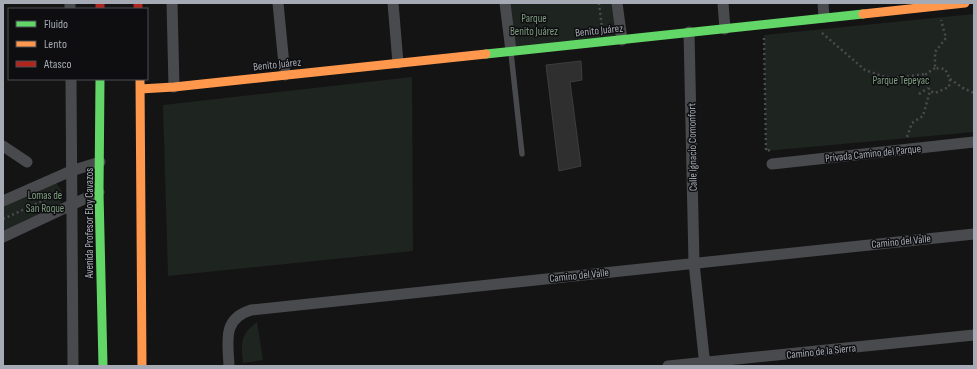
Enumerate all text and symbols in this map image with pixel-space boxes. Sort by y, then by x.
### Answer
legend [8,8,148,80]
park label: Parque Benito Juárez [510,12,558,38]
text: Fluido [44,17,68,32]
street label: Benito Juárez [574,22,624,39]
text: Lento [44,37,67,52]
street label: Benito Juárez [252,56,302,73]
text: Atasco [43,57,71,72]
park label: Parque Tepeyac [873,74,929,87]
street label: Calle Ignacio Comonfort [685,102,700,191]
street label: Privada Camino del Parque [824,142,922,165]
street label: Avenida Profesor Eloy Cavazos [83,168,96,279]
park label: Lomas de San Roque [26,189,64,215]
street label: Camino del Valle [871,232,931,251]
street label: Camino del Valle [549,266,609,285]
street label: Camino de la Sierra [786,341,856,362]

